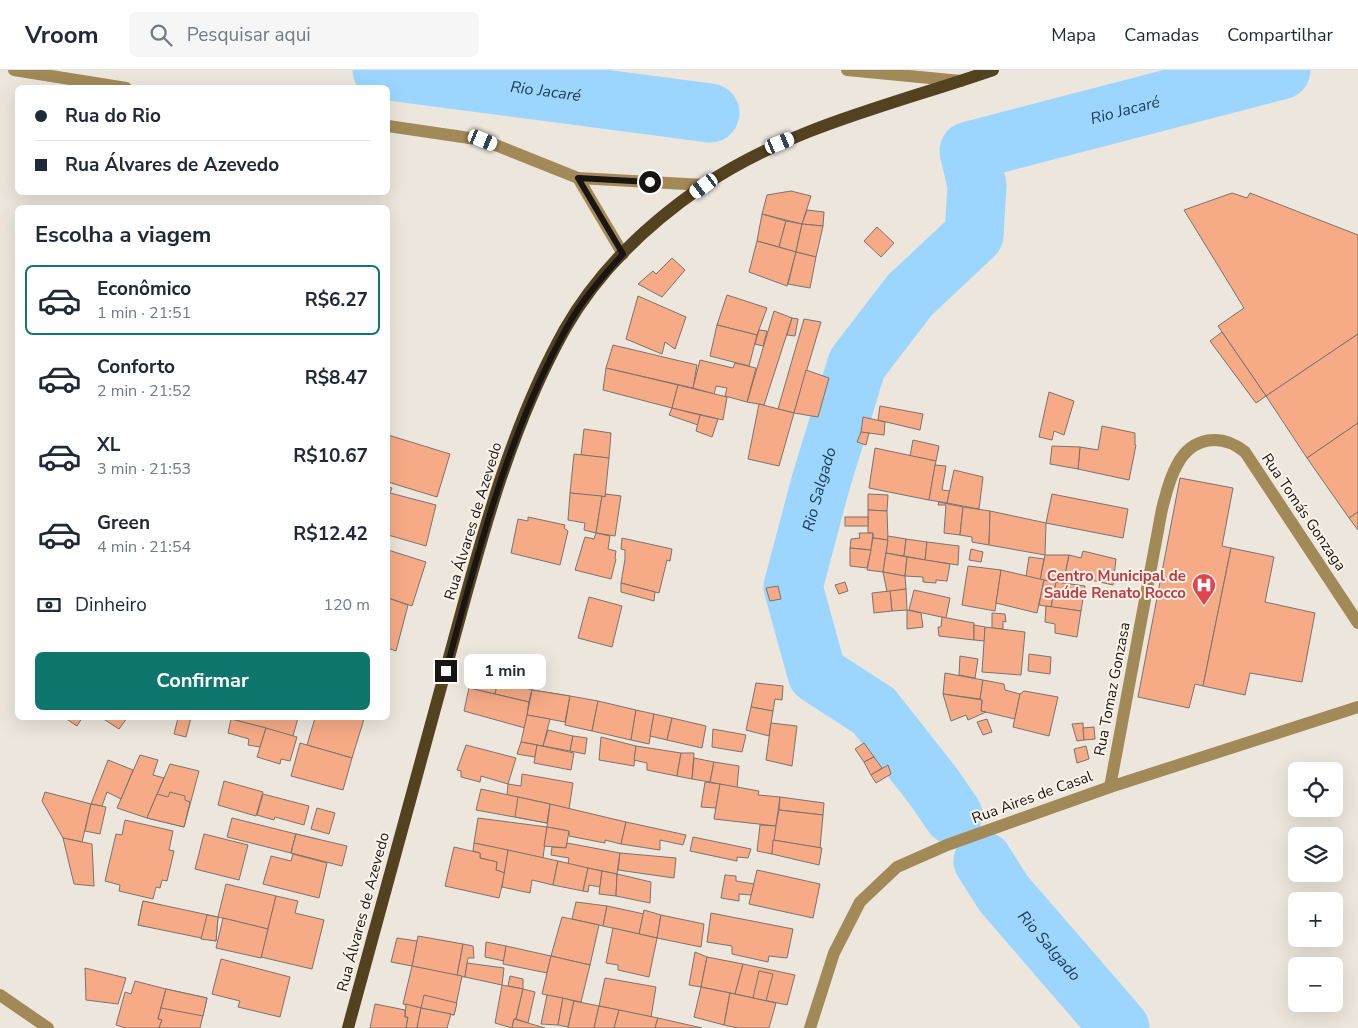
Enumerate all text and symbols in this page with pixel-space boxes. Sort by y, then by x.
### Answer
search box [129,12,479,57]
text: Vroom [25,19,99,51]
icon: search [147,21,175,49]
text: Pesquisar aqui [187,22,311,48]
text: Mapa [1051,23,1096,47]
text: Camadas [1124,23,1199,47]
text: Compartilhar [1227,23,1333,47]
water label: Rio Jacaré [509,76,583,107]
water label: Rio Jacaré [1088,91,1163,130]
text: Rua do Rio [65,103,161,129]
car [466,127,499,153]
car [763,130,796,156]
text: Rua Álvares de Azevedo [65,152,279,178]
route start [639,171,661,193]
car [687,171,720,201]
text: Escolha a viagem [35,220,211,250]
text: Econômico [97,276,191,302]
icon: car [37,278,82,323]
text: R$6.27 [305,287,368,313]
text: 1 min · 21:51 [97,302,191,324]
text: Conforto [97,354,175,380]
icon: car [37,356,82,401]
text: R$8.47 [305,365,368,391]
text: 2 min · 21:52 [97,380,191,402]
text: XL [97,432,120,458]
icon: car [37,434,82,479]
street label: Rua Álvares de Azevedo [439,440,507,602]
text: R$10.67 [293,443,368,469]
water label: Rio Salgado [797,444,842,534]
street label: Rua Tomás Gonzaga [1257,449,1351,575]
text: 3 min · 21:53 [97,458,191,480]
text: Green [97,510,150,536]
icon: car [37,512,82,557]
text: R$12.42 [293,521,368,547]
text: 4 min · 21:54 [97,536,191,558]
place label: Centro Municipal de Saúde Renato Rocco [1044,566,1186,603]
hospital icon: Centro Municipal de Saúde Renato Rocco [1191,572,1217,606]
icon: cash [35,591,63,619]
text: Dinheiro [75,592,147,618]
text: 120 m [323,594,370,616]
street label: Rua Tomaz Gonzasa [1089,620,1135,758]
button: Confirmar [35,652,370,710]
callout: 1 min [464,654,546,688]
route end [435,660,457,682]
text: 1 min [484,660,526,682]
map controls [1288,762,1343,1012]
button: locate [1288,762,1343,817]
street label: Rua Aires de Casal [969,766,1096,828]
button: layers [1288,827,1343,882]
street label: Rua Álvares de Azevedo [332,830,394,994]
button: + [1288,892,1343,947]
water label: Rio Salgado [1012,906,1086,986]
button: − [1288,957,1343,1012]

